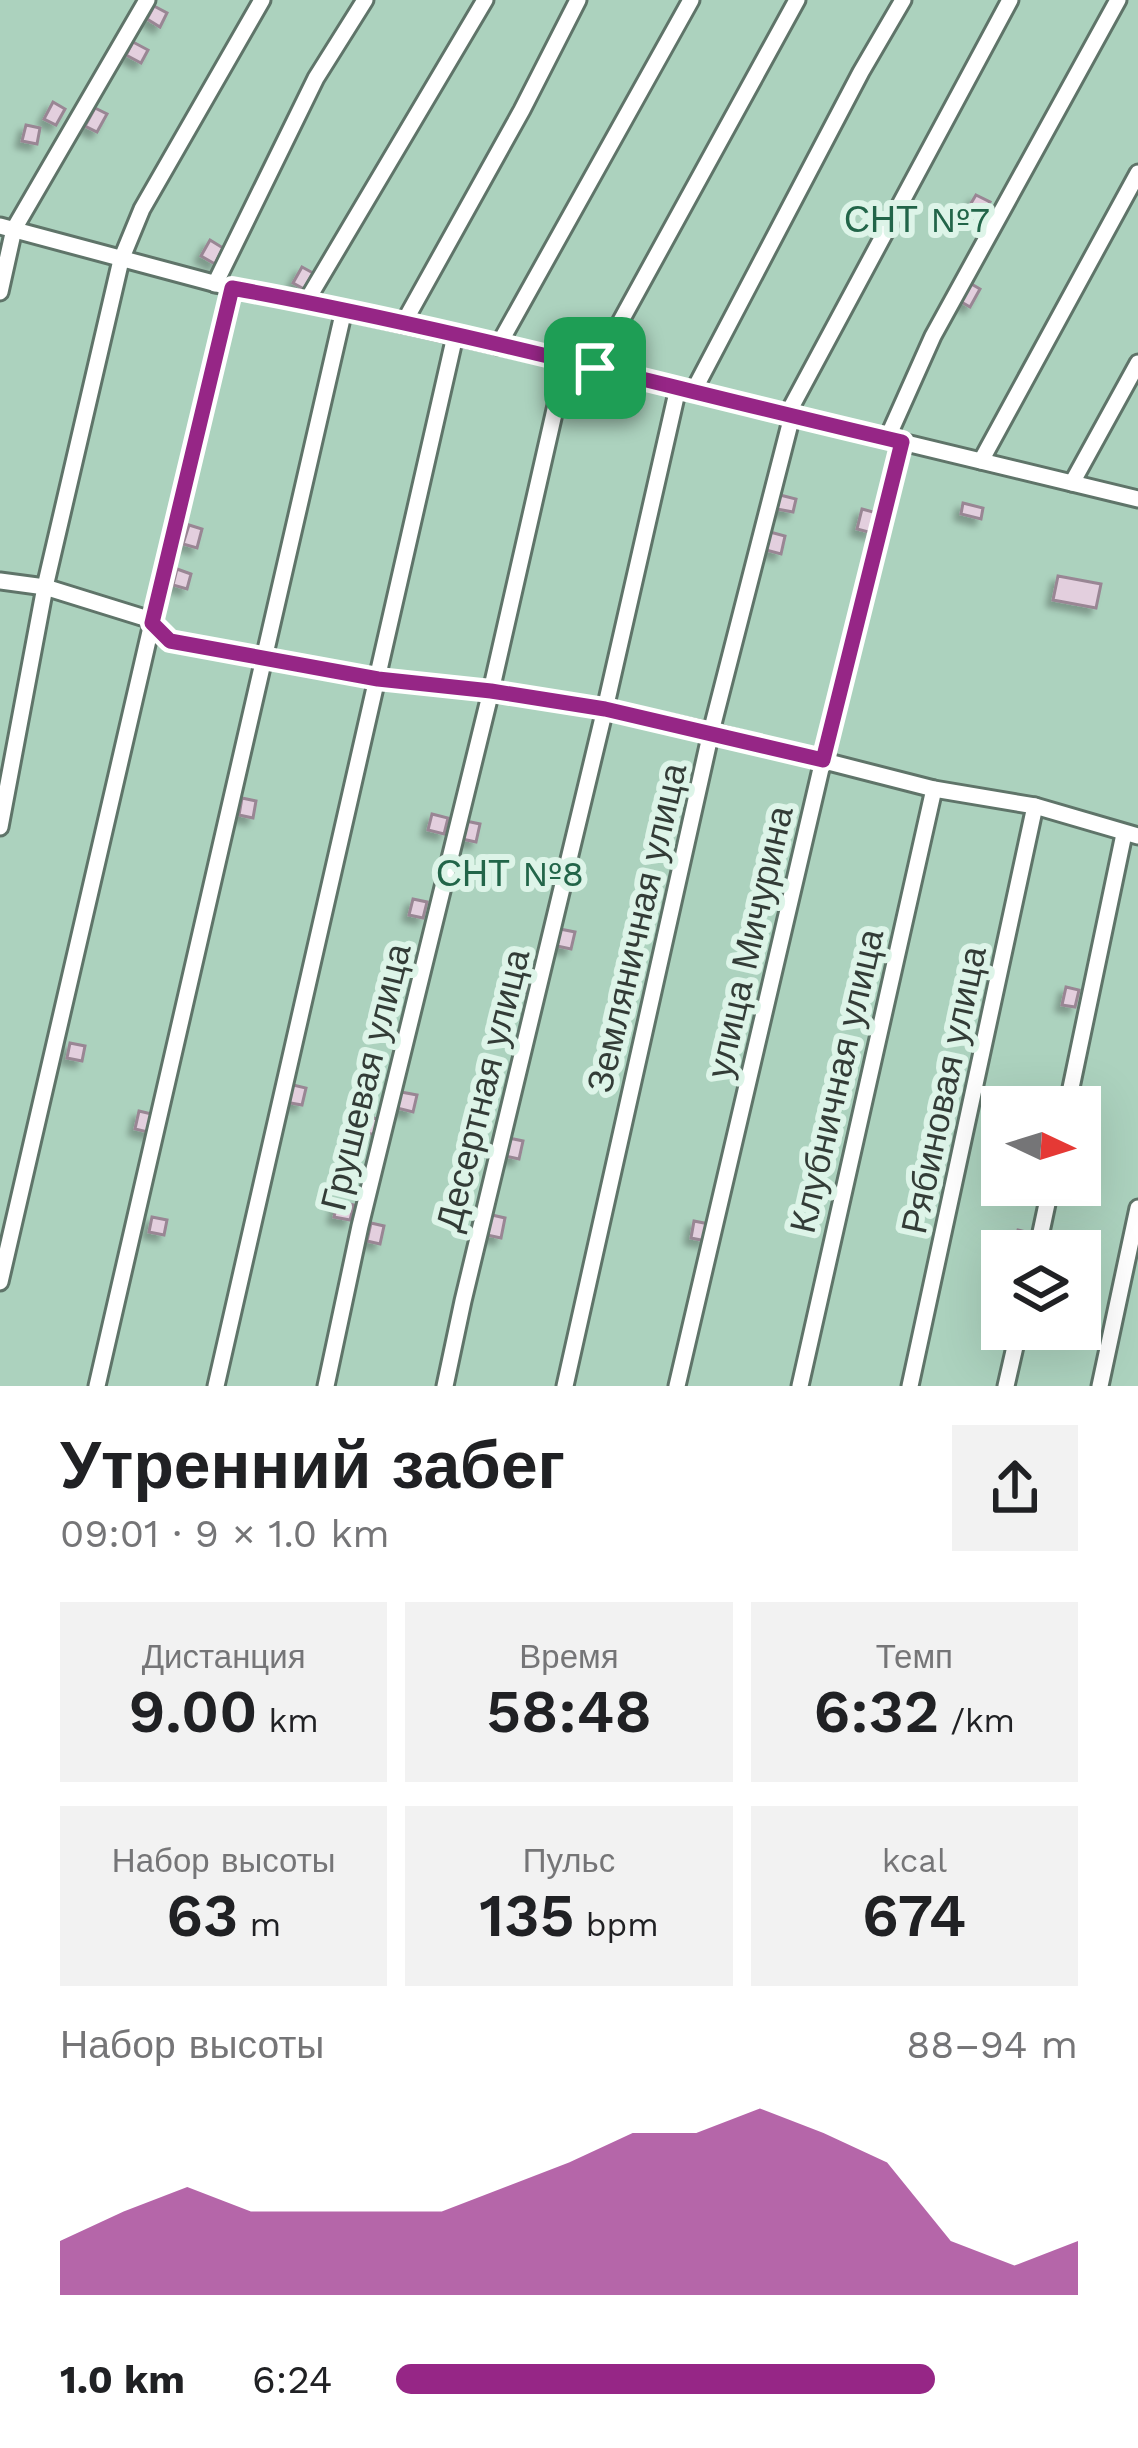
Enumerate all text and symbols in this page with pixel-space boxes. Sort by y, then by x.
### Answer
park label: СНТ №7 [844,199,990,241]
pin [544,317,646,419]
icon: arrive [562,335,628,401]
street label: Земляничная улица [579,758,696,1097]
street label: улица Мичурина [698,801,802,1082]
park label: СНТ №8 [436,853,584,895]
street label: Клубничная улица [782,924,893,1237]
street label: Грушевая улица [313,938,420,1215]
street label: Рябиновая улица [893,942,995,1237]
street label: Десертная улица [428,944,539,1235]
north arrow [981,1086,1101,1206]
map controls [981,1086,1101,1350]
button: layers [981,1230,1101,1350]
button: share [952,1425,1078,1551]
text: Утренний забег [60,1427,565,1504]
text: 09:01 · 9 × 1.0 km [60,1511,390,1556]
text: Дистанция [142,1637,306,1676]
text: Время [519,1637,619,1676]
text: Темп [876,1637,953,1676]
text: 9.00 [129,1676,257,1747]
text: 58:48 [486,1676,652,1747]
text: 6:32 [814,1676,939,1747]
text: km [257,1701,319,1740]
text: /km [939,1701,1015,1740]
text: Набор высоты [112,1841,335,1880]
text: Пульс [523,1841,615,1880]
text: kcal [882,1841,947,1880]
text: 63 [166,1880,238,1951]
text: 135 [479,1880,575,1951]
text: 674 [862,1880,967,1951]
text: m [238,1905,281,1944]
text: bpm [575,1905,659,1944]
text: Набор высоты [60,2022,324,2067]
text: 88–94 m [906,2022,1078,2067]
text: 1.0 km [60,2357,185,2402]
text: 6:24 [252,2357,333,2402]

